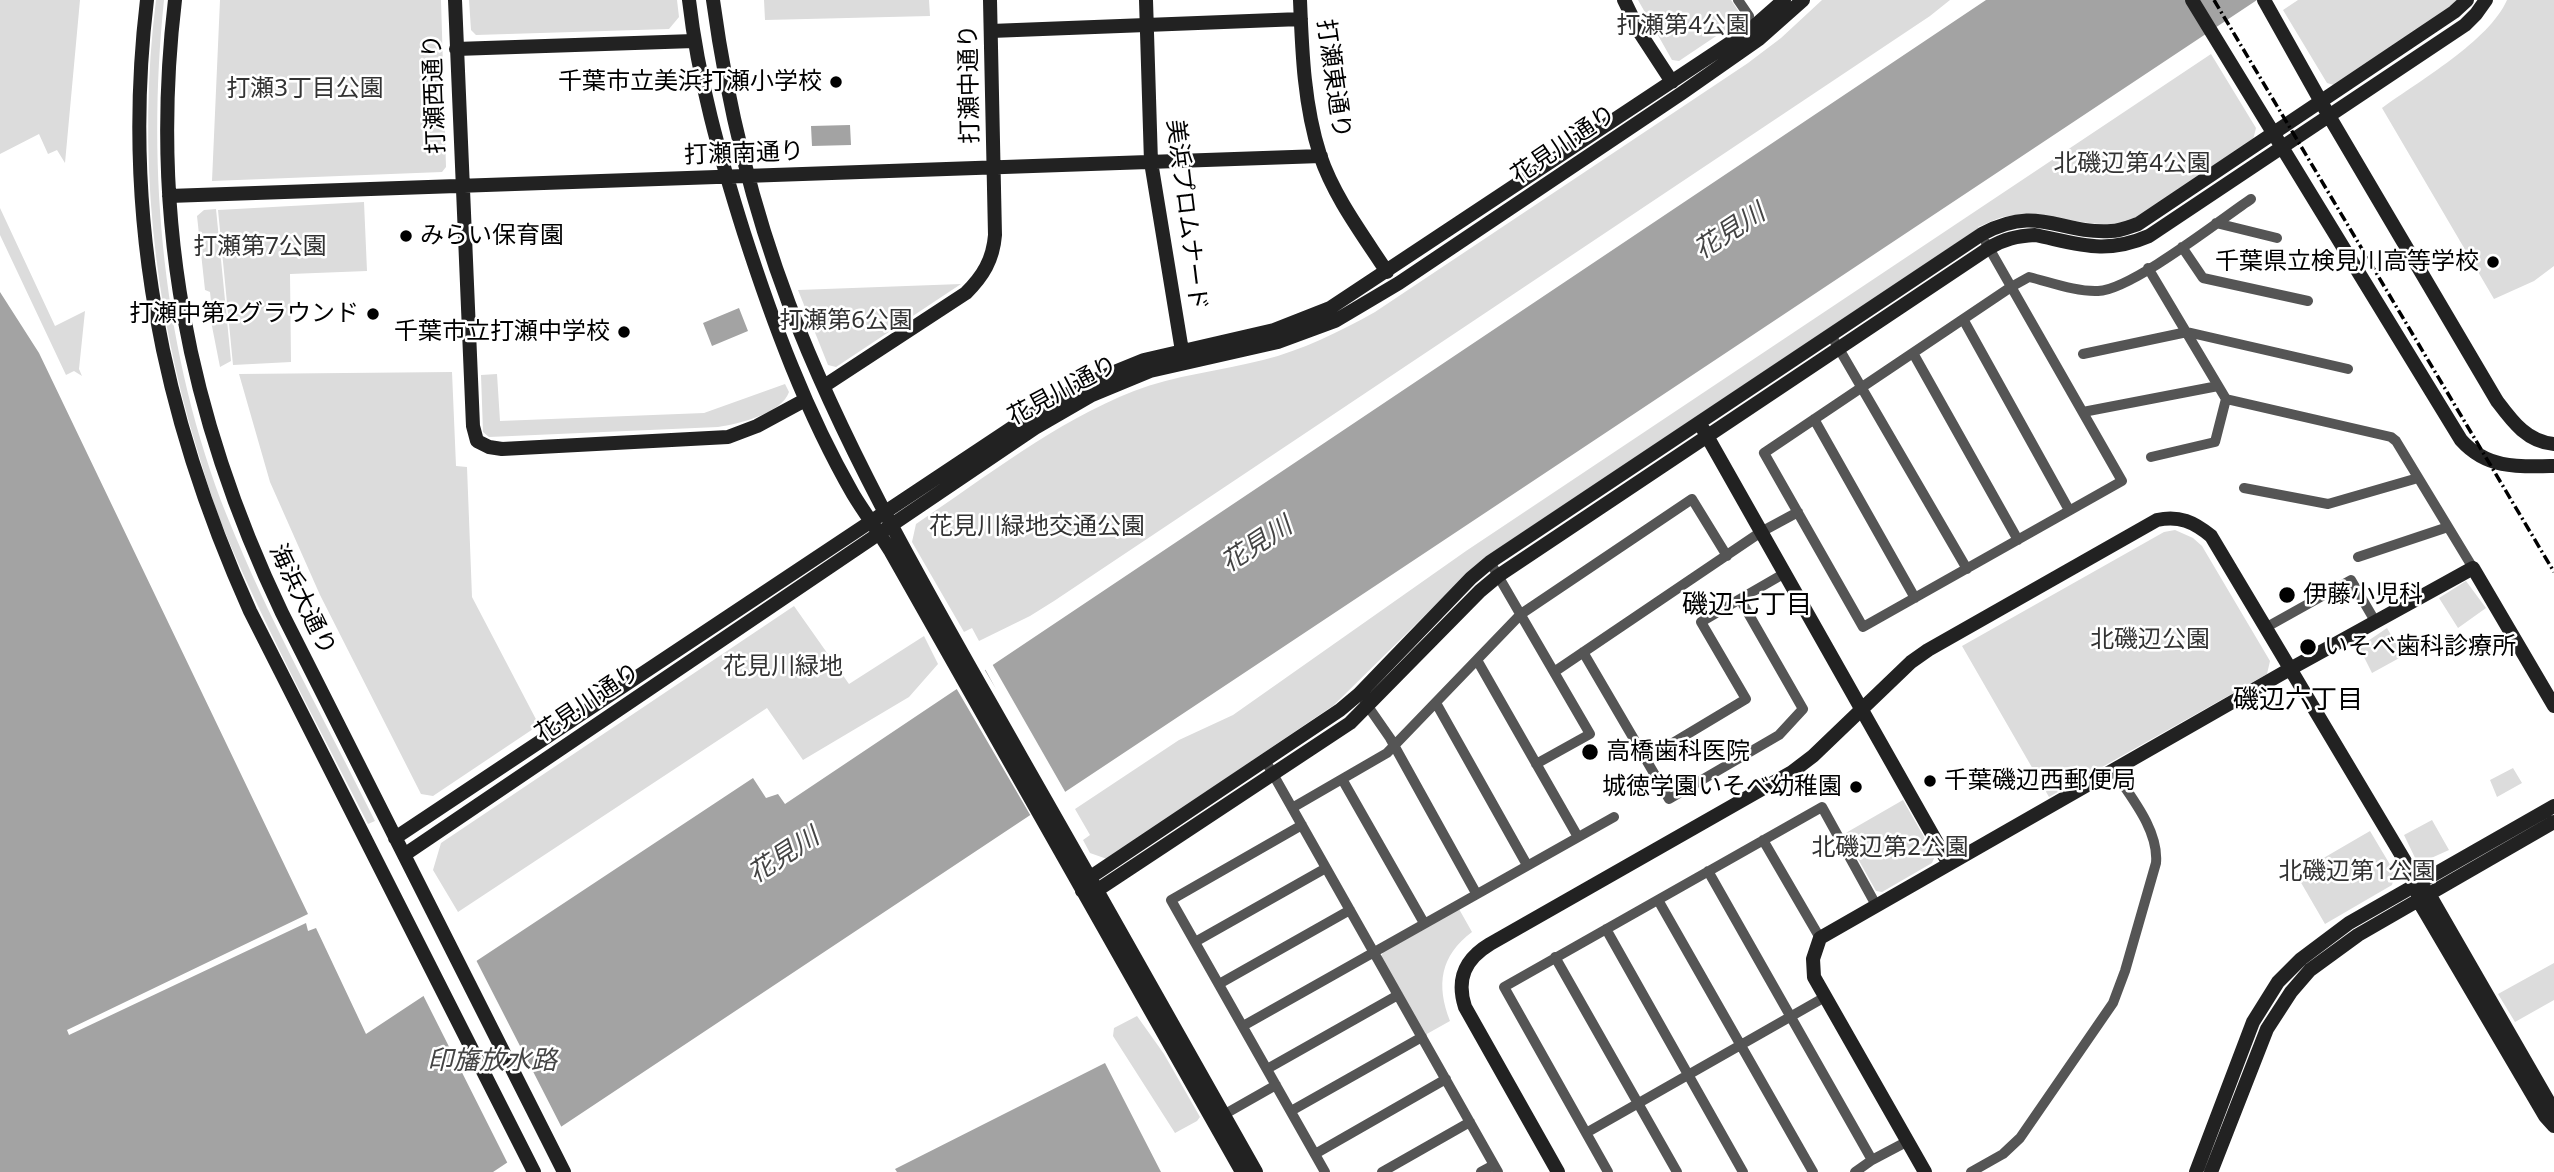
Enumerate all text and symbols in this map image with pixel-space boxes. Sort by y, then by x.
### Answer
park label: 打瀬第4公園 [1616,12,1750,40]
street label: 打瀬東通り [1310,18,1356,140]
street label: 打瀬中通り [955,24,985,144]
street label: 打瀬西通り [419,34,451,154]
place label: 千葉市立美浜打瀬小学校 [558,68,822,96]
marker: 千葉市立美浜打瀬小学校 [828,74,844,90]
park label: 打瀬3丁目公園 [226,75,384,103]
street label: 花見川通り [1506,100,1622,190]
street label: 美浜プロムナード [1160,118,1212,312]
street label: 打瀬南通り [684,138,804,170]
park label: 北磯辺第4公園 [2053,150,2211,178]
water label: 花見川 [1689,198,1771,266]
place label: みらい保育園 [420,222,564,250]
marker: みらい保育園 [398,228,414,244]
park label: 打瀬第7公園 [193,233,327,261]
place label: 千葉県立検見川高等学校 [2215,248,2479,276]
marker: 千葉県立検見川高等学校 [2485,254,2501,270]
place label: 打瀬中第2グラウンド [129,300,359,328]
marker: 打瀬中第2グラウンド [365,306,381,322]
park label: 打瀬第6公園 [779,307,913,335]
place label: 千葉市立打瀬中学校 [394,318,610,346]
marker: 千葉市立打瀬中学校 [616,324,632,340]
street label: 花見川通り [1003,350,1123,432]
water label: 花見川 [1216,511,1298,579]
park label: 花見川緑地交通公園 [929,513,1145,541]
street label: 海浜大通り [263,540,341,660]
place label: 伊藤小児科 [2303,581,2423,609]
marker: 伊藤小児科 [2277,585,2297,605]
district label: 磯辺七丁目 [1682,590,1812,622]
park label: 北磯辺公園 [2090,626,2210,654]
place label: いそべ歯科診療所 [2324,633,2516,661]
marker: いそべ歯科診療所 [2298,637,2318,657]
park label: 花見川緑地 [723,653,843,681]
street label: 花見川通り [530,658,646,748]
district label: 磯辺六丁目 [2233,685,2363,717]
place label: 高橋歯科医院 [1606,738,1750,766]
marker: 高橋歯科医院 [1580,742,1600,762]
place label: 千葉磯辺西郵便局 [1944,767,2136,795]
place label: 城徳学園いそべ幼稚園 [1602,773,1842,801]
marker: 千葉磯辺西郵便局 [1922,773,1938,789]
marker: 城徳学園いそべ幼稚園 [1848,779,1864,795]
water label: 花見川 [743,822,825,890]
park label: 北磯辺第2公園 [1811,834,1969,862]
park label: 北磯辺第1公園 [2278,858,2436,886]
water label: 印旛放水路 [427,1046,557,1078]

